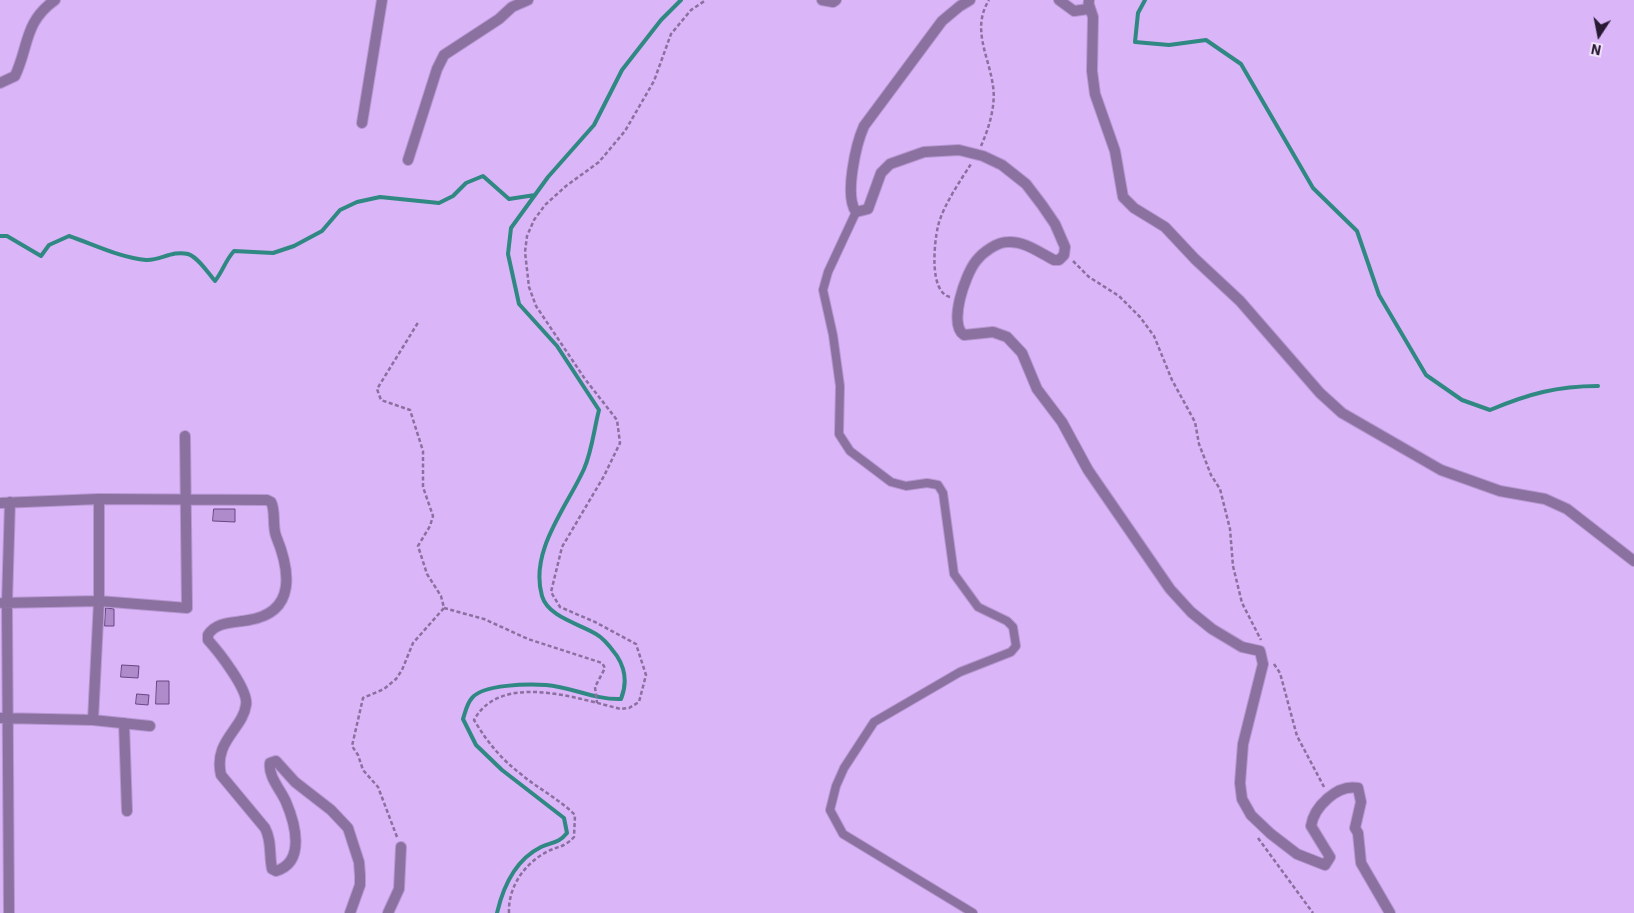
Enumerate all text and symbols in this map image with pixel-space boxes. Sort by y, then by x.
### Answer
north arrow [1574,10,1624,60]
text: N [1589,40,1603,60]

